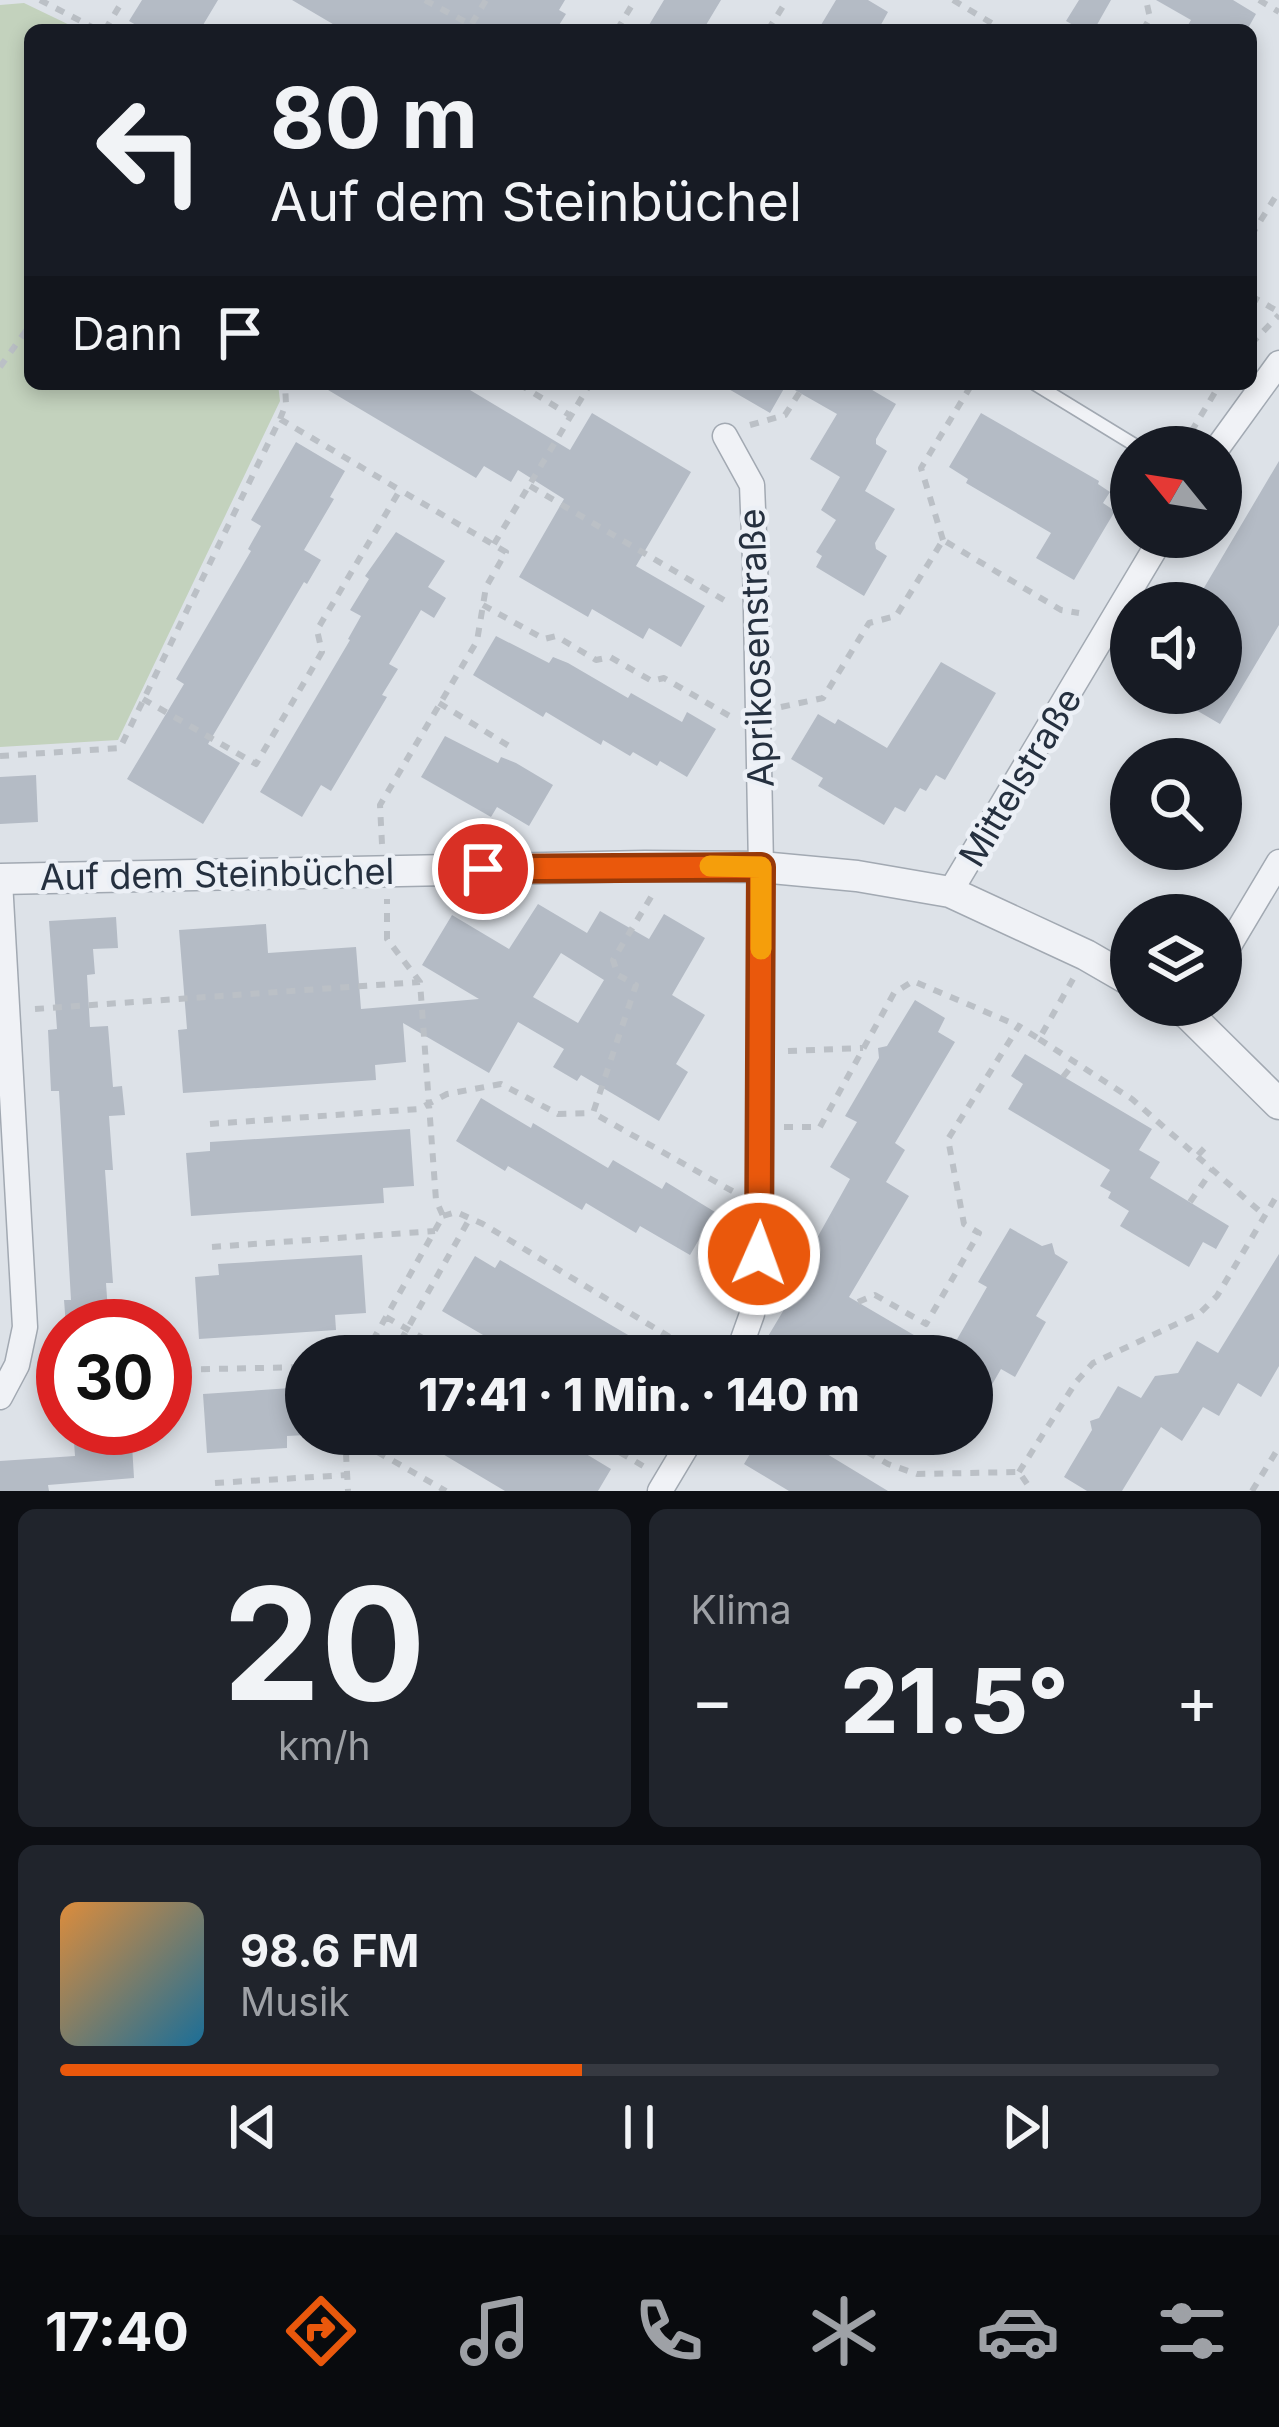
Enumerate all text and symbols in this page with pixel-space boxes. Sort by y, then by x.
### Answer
text: 80 m [270,67,478,168]
icon: left [72,72,228,228]
text: Auf dem Steinbüchel [270,169,802,234]
icon: arrive [207,300,273,366]
text: Dann [72,306,183,361]
north arrow [1110,426,1242,558]
map controls [1110,426,1242,1026]
street label: Aprikosenstraße [729,508,783,788]
button: sound [1110,582,1242,714]
street label: Mittelstraße [949,680,1091,874]
button: search [1110,738,1242,870]
pin [432,818,534,920]
icon: arrive [450,836,516,902]
street label: Auf dem Steinbüchel [39,849,395,899]
button: layers [1110,894,1242,1026]
position arrow [696,1191,822,1317]
speed limit sign: 30 [36,1299,192,1455]
text: 17:41 · 1 Min. · 140 m [418,1367,860,1422]
text: 20 [223,1549,426,1738]
text: Klima [691,1586,792,1633]
text: 21.5° [841,1646,1069,1755]
text: − [691,1660,734,1740]
text: + [1175,1660,1219,1740]
text: km/h [278,1722,371,1769]
text: 98.6 FM [240,1923,420,1978]
text: Musik [240,1978,350,2025]
icon: previous [220,2094,286,2160]
icon: pause [606,2094,672,2160]
icon: next [993,2094,1059,2160]
icon: directions [279,2289,363,2373]
icon: music [453,2289,537,2373]
icon: phone [627,2289,711,2373]
icon: climate [802,2289,886,2373]
icon: car [976,2289,1060,2373]
icon: filters [1150,2289,1234,2373]
text: 17:40 [45,2299,189,2364]

